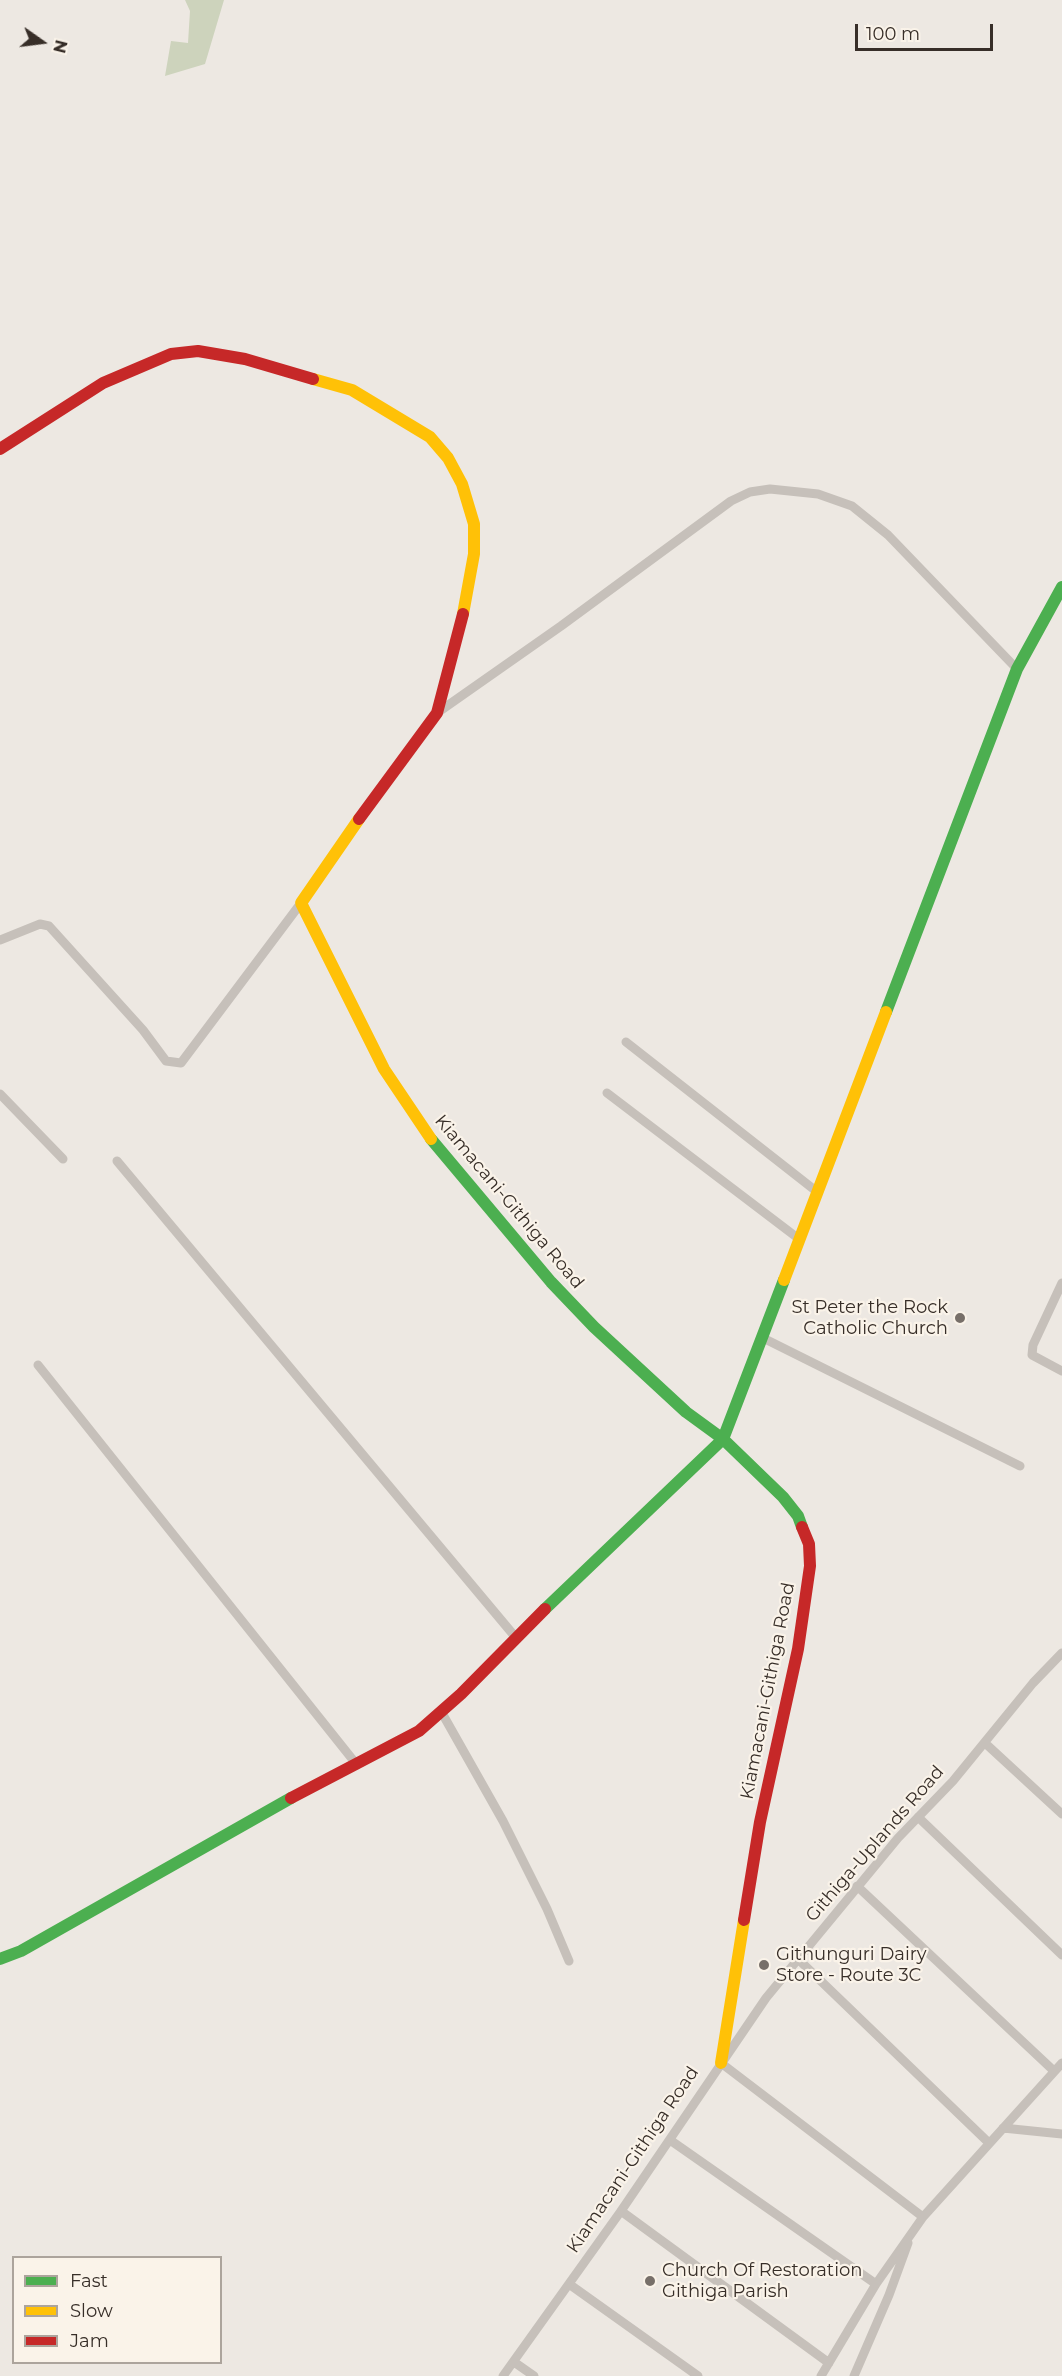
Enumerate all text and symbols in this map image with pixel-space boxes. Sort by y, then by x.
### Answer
north arrow [12,12,72,72]
scale bar [858,12,996,50]
text: 100 m [866,23,920,45]
text: N [49,38,71,55]
street label: Kiamacani-Githiga Road [430,1111,588,1293]
place label: St Peter the Rock Catholic Church [791,1297,948,1340]
marker: St Peter the Rock Catholic Church [953,1311,967,1325]
street label: Kiamacani-Githiga Road [736,1581,800,1801]
street label: Githiga-Uplands Road [801,1762,949,1926]
place label: Githunguri Dairy Store - Route 3C [776,1944,927,1986]
marker: Githunguri Dairy Store - Route 3C [757,1958,771,1972]
street label: Kiamacani-Githiga Road [562,2063,704,2257]
legend [12,2256,222,2364]
place label: Church Of Restoration Githiga Parish [662,2260,862,2302]
text: Fast [70,2270,108,2292]
marker: Church Of Restoration Githiga Parish [643,2274,657,2288]
text: Slow [70,2300,113,2322]
text: Jam [70,2330,109,2352]

